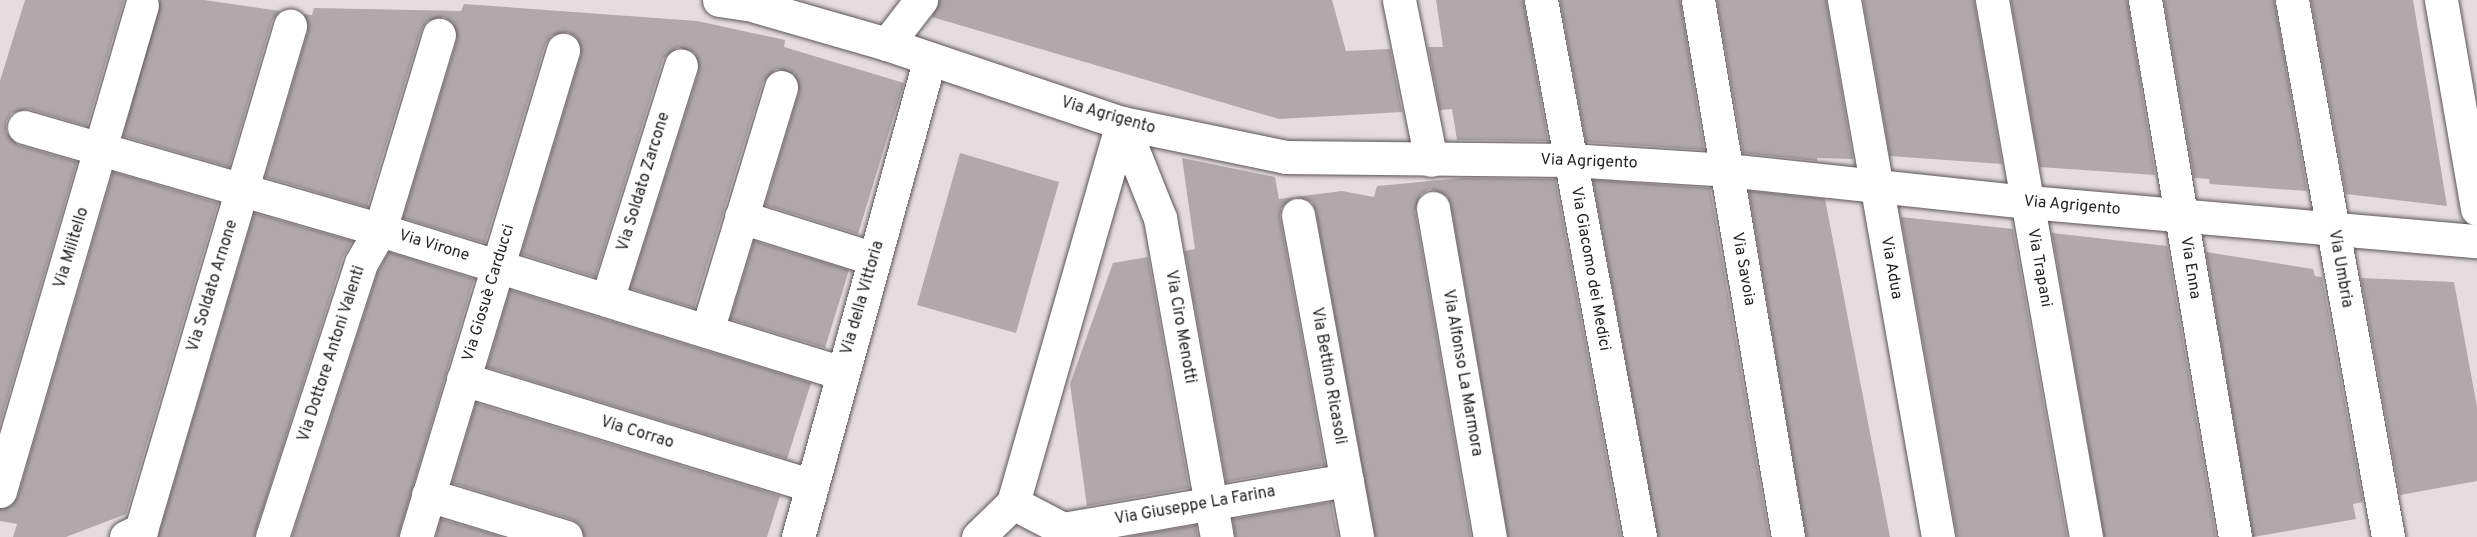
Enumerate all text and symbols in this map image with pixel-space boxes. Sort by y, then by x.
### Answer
street label: Via Agrigento [1058,93,1158,139]
street label: Via Soldato Zarcone [614,110,674,254]
street label: Via Agrigento [1540,151,1638,173]
street label: Via Giacomo dei Medici [1566,185,1614,353]
street label: Via Agrigento [2022,192,2122,220]
street label: Via Militello [51,205,93,291]
street label: Via Soldato Arnone [184,217,242,355]
street label: Via Giosuè Carducci [459,222,519,364]
street label: Via Virone [396,226,472,266]
street label: Via Trapani [2023,227,2055,309]
street label: Via Umbria [2324,229,2356,309]
street label: Via Savoia [1727,231,1759,307]
street label: Via Adua [1876,235,1906,301]
street label: Via Enna [2176,235,2204,301]
street label: Via della Vittoria [837,238,889,358]
street label: Via Dottore Antoni Valenti [294,263,370,445]
street label: Via Ciro Menotti [1161,269,1199,385]
street label: Via Alfonso La Marmora [1438,288,1486,458]
street label: Via Bettino Ricasoli [1306,306,1350,446]
street label: Via Corrao [598,413,676,453]
street label: Via Giuseppe La Farina [1113,482,1277,530]

